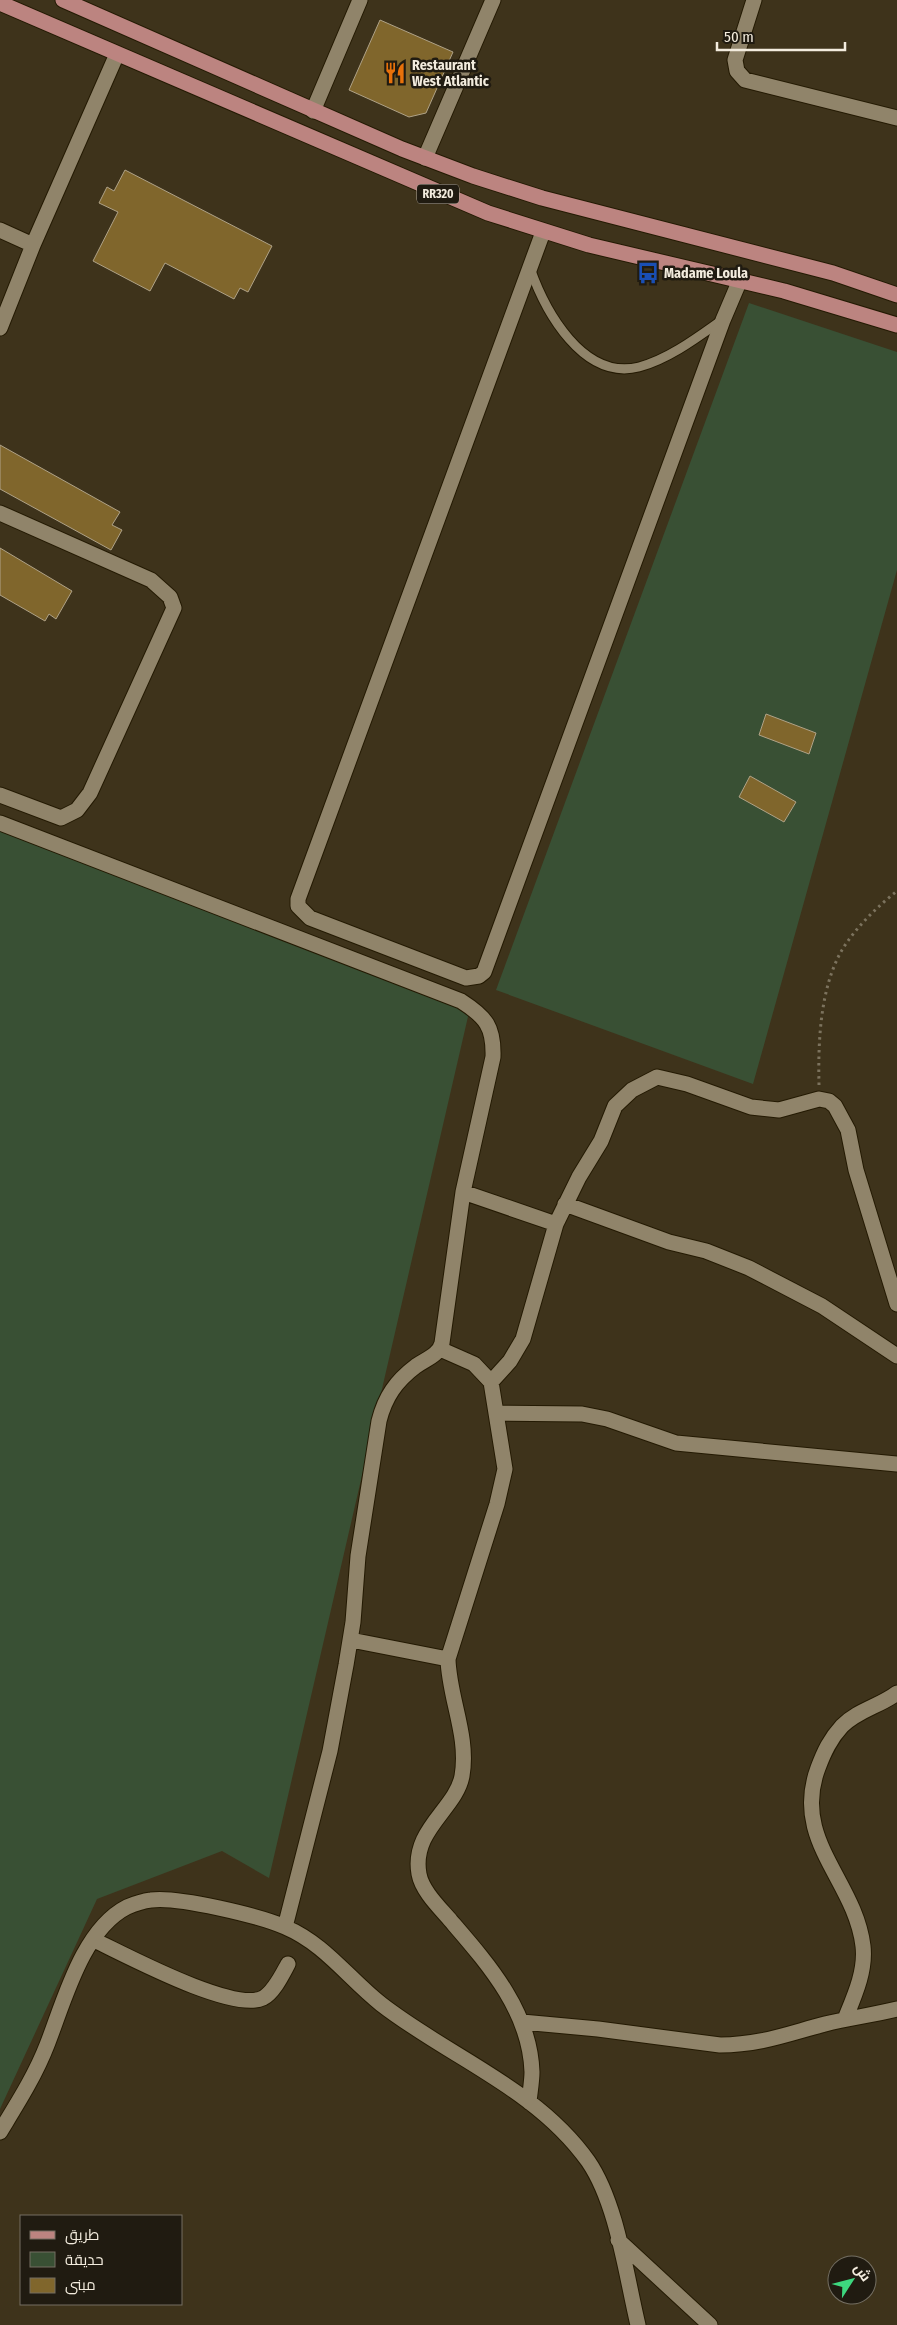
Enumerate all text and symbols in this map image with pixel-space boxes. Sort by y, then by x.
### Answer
scale bar [717,20,844,52]
text: 50 m [724,28,754,46]
place label: Restaurant West Atlantic [412,57,490,90]
restaurant icon: Restaurant West Atlantic [382,60,408,86]
road number: RR320 [417,184,459,203]
bus stop icon: Madame Loula [635,260,661,286]
place label: Madame Loula [664,265,748,282]
legend [20,2215,182,2305]
text: طريق [65,2226,99,2245]
text: حديقة [65,2251,104,2269]
north arrow [827,2255,877,2305]
text: ش [850,2260,874,2285]
text: مبنى [65,2276,96,2295]

